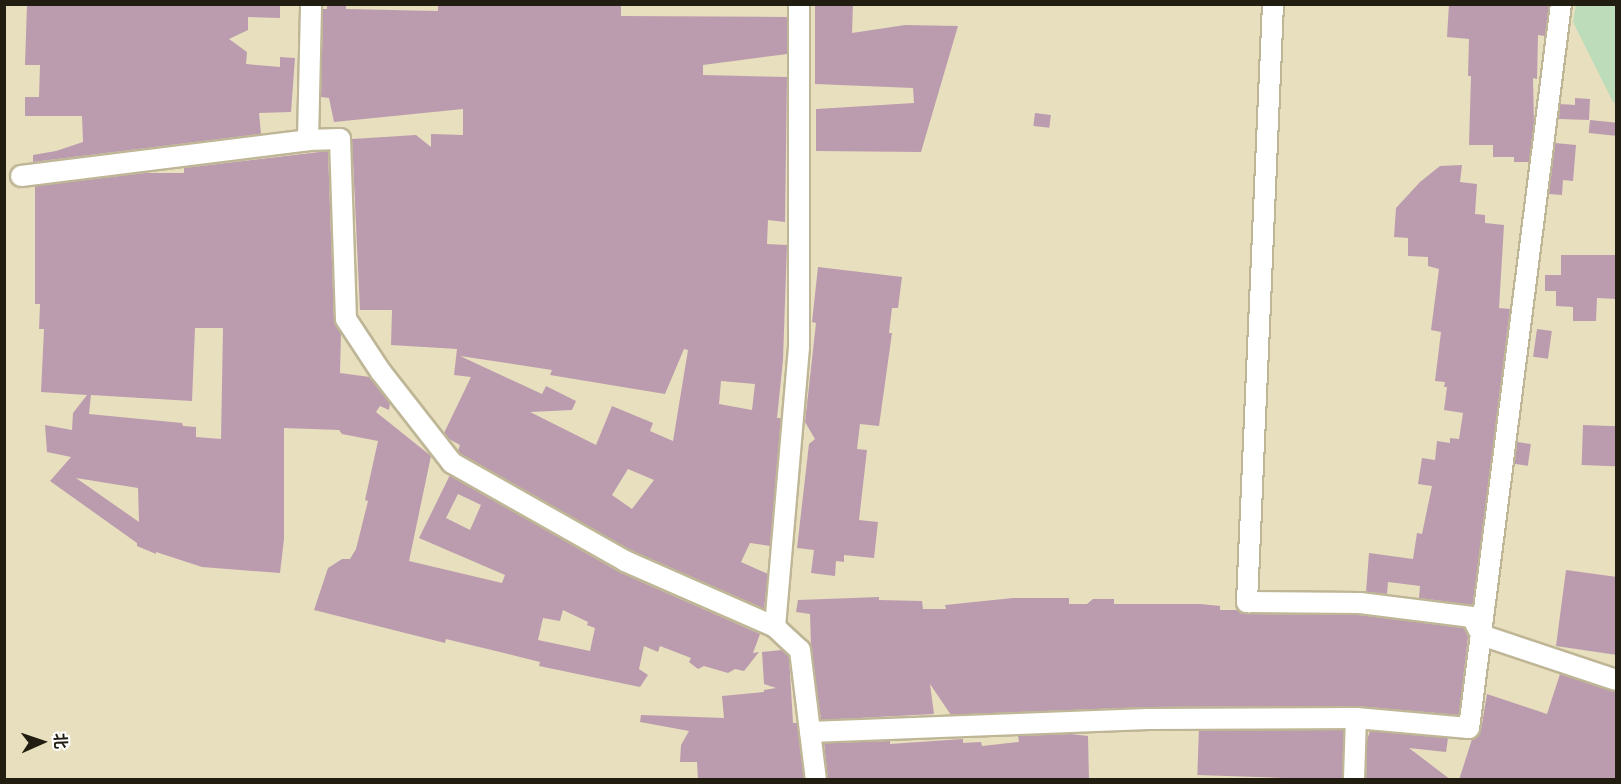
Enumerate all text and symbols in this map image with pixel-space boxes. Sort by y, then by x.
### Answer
north arrow [12,712,72,772]
text: 北 [50,733,70,750]

